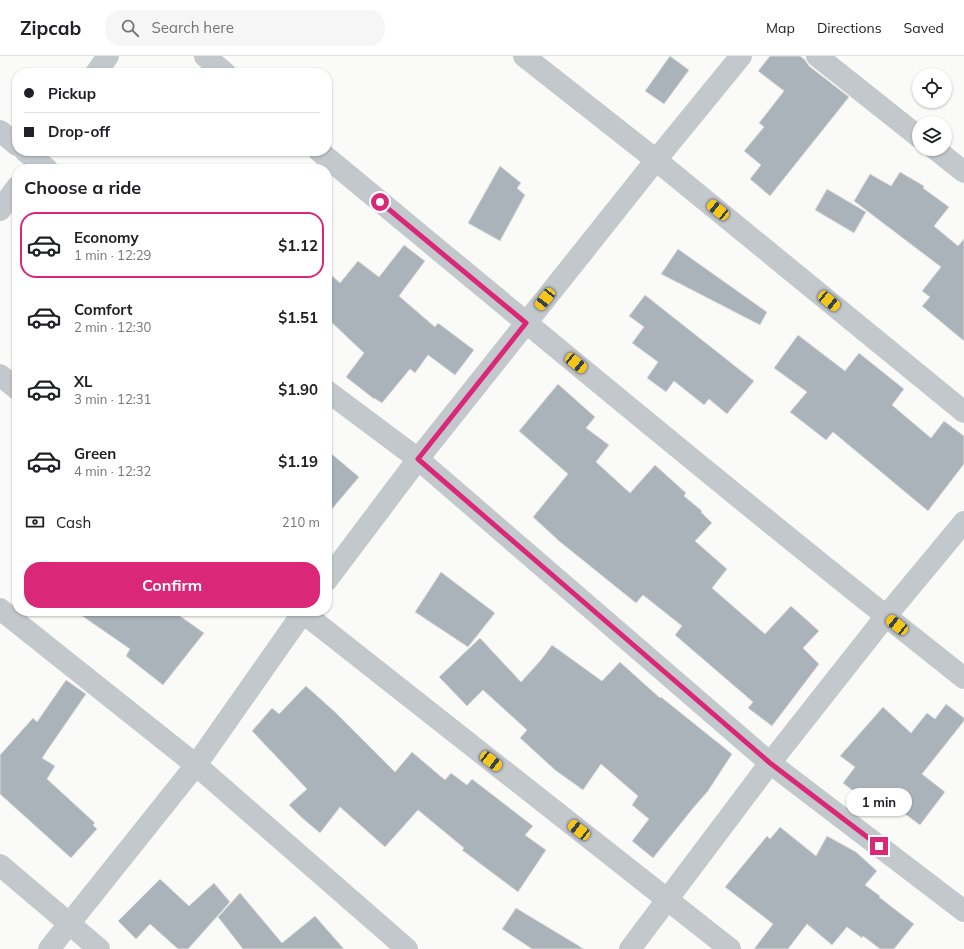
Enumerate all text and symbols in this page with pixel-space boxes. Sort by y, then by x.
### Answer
search box [105,10,385,46]
text: Zipcab [20,16,81,40]
icon: search [119,17,141,39]
text: Search here [151,18,234,37]
text: Map [766,19,795,37]
text: Directions [817,19,882,37]
text: Saved [904,19,944,37]
map controls [912,68,952,156]
button: locate [912,68,952,108]
text: Pickup [48,84,96,103]
button: layers [912,116,952,156]
text: Drop-off [48,122,110,141]
text: Choose a ride [24,176,141,199]
route start [371,193,389,211]
car [705,198,731,222]
icon: car [26,227,62,263]
text: Economy [74,228,139,247]
text: $1.12 [278,236,318,255]
text: 1 min · 12:29 [74,247,151,263]
car [533,286,557,312]
car [816,289,842,313]
icon: car [26,299,62,335]
text: Comfort [74,300,132,319]
text: $1.51 [278,308,318,327]
text: 2 min · 12:30 [74,319,151,335]
car [563,351,589,375]
icon: car [26,371,62,407]
text: XL [74,372,92,391]
text: $1.90 [278,380,318,399]
text: 3 min · 12:31 [74,391,151,407]
icon: car [26,443,62,479]
text: Green [74,444,116,463]
text: $1.19 [278,452,318,471]
text: 4 min · 12:32 [74,463,151,479]
icon: cash [24,511,46,533]
text: Cash [56,513,91,532]
text: 210 m [282,514,320,530]
button: Confirm [24,562,320,608]
car [884,613,910,637]
car [478,749,504,773]
callout: 1 min [846,788,912,816]
text: 1 min [862,794,896,810]
car [566,818,592,842]
route end [870,837,888,855]

